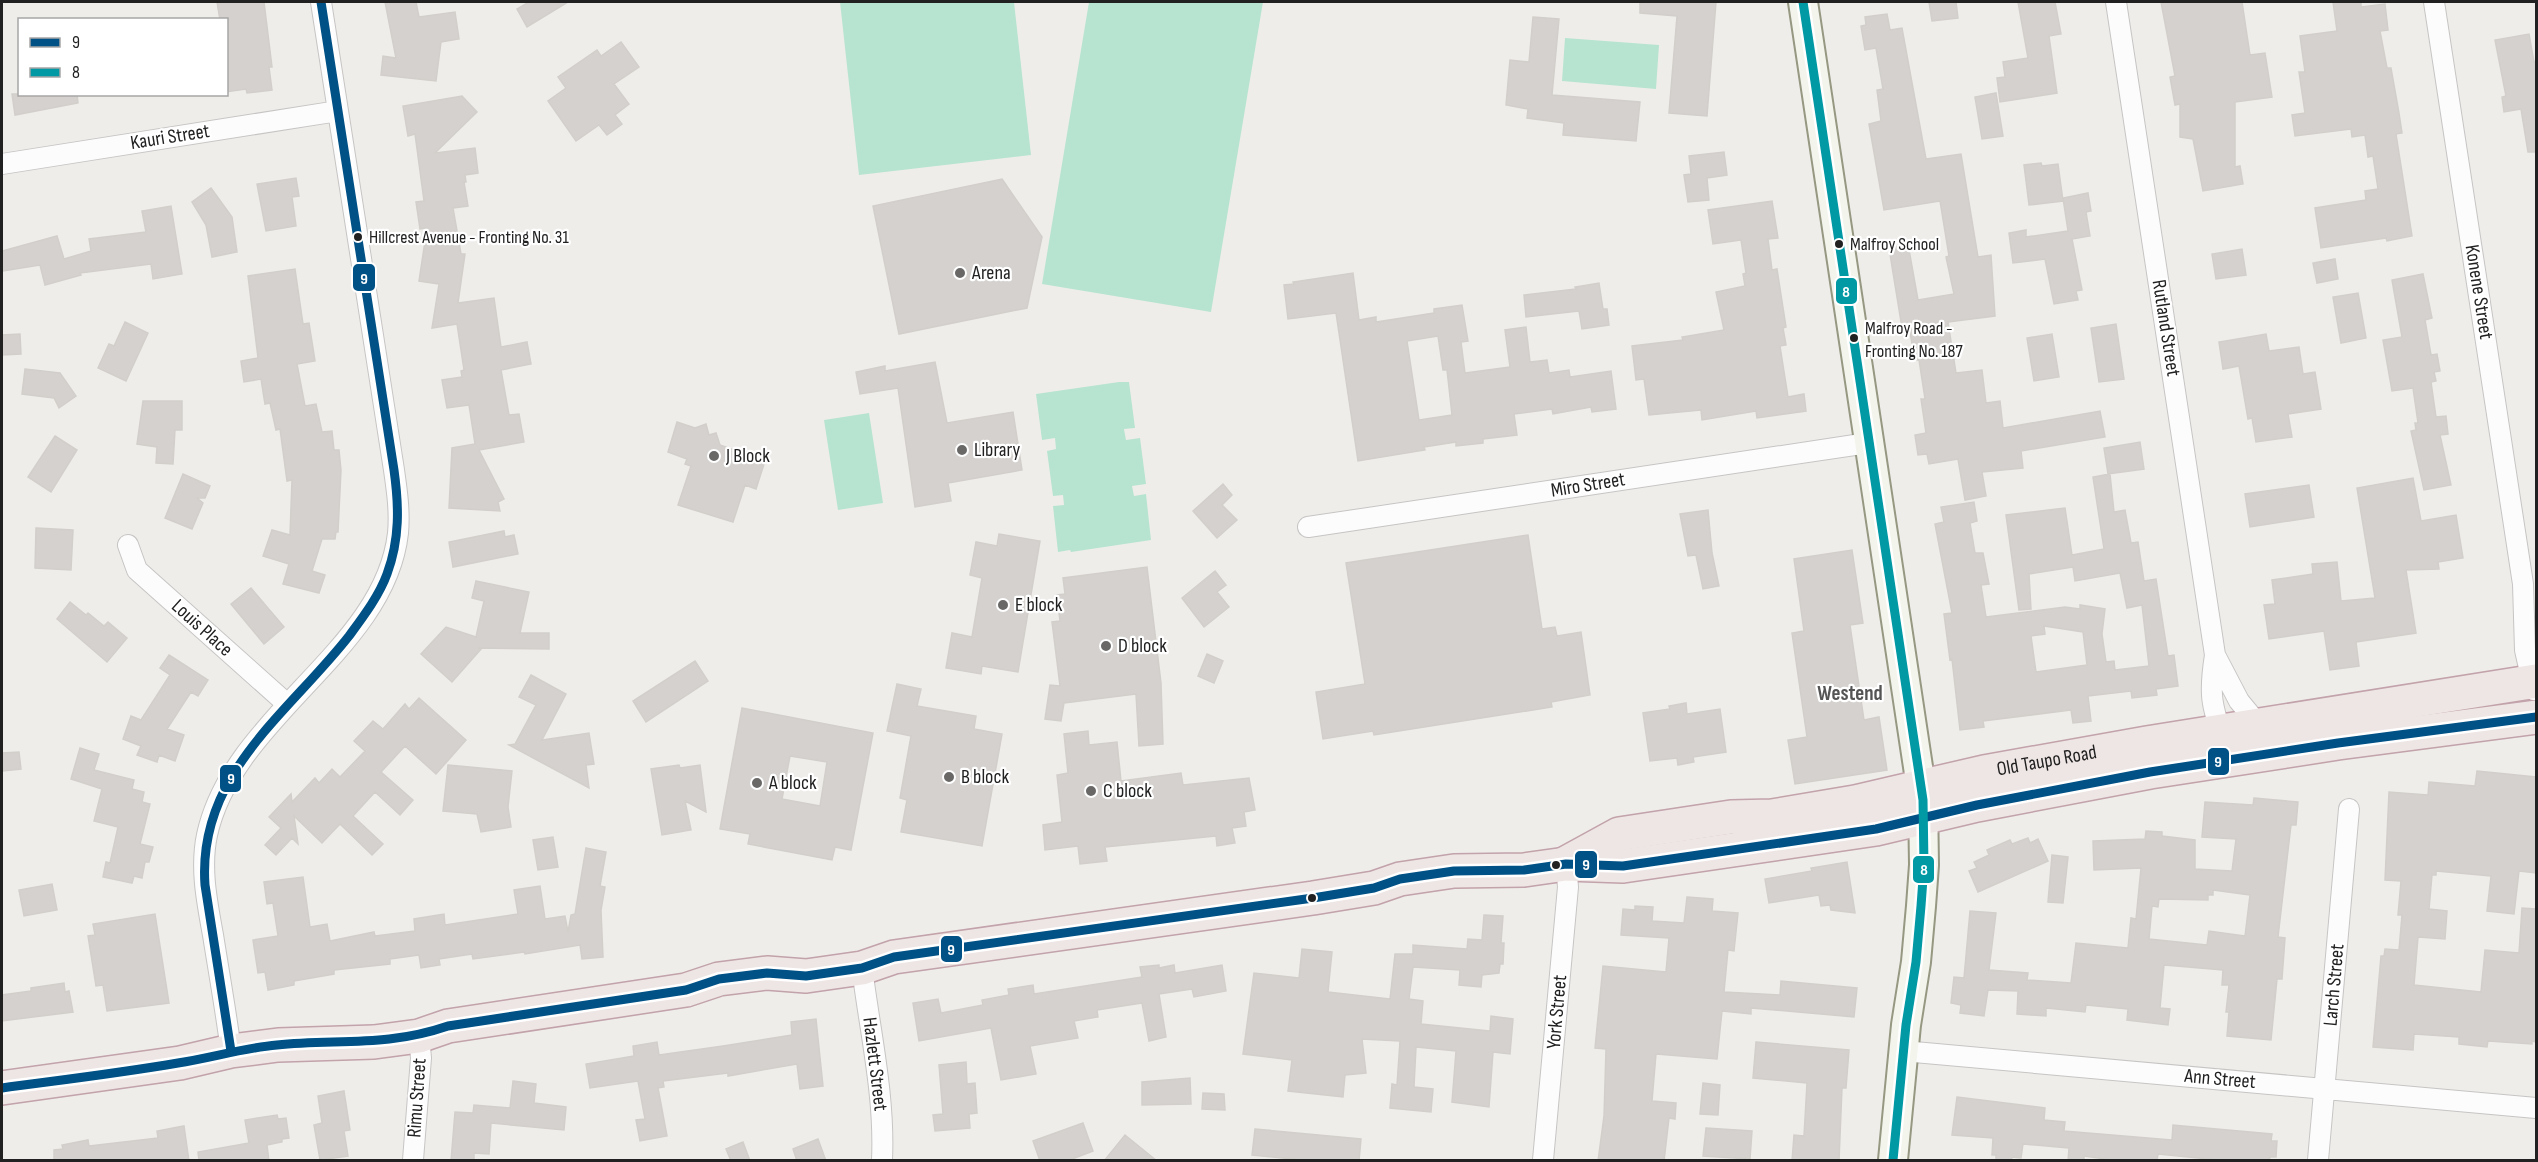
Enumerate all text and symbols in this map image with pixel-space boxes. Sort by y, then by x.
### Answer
legend [18,18,228,96]
text: 9 [72,32,80,53]
text: 8 [72,62,80,83]
street label: Kauri Street [129,119,211,155]
place label: Hillcrest Avenue - Fronting No. 31 [369,227,569,248]
marker: Hillcrest Avenue - Fronting No. 31 [352,231,364,243]
place label: Malfroy School [1850,234,1939,255]
marker: Malfroy School [1833,238,1845,250]
street label: Konene Street [2460,243,2498,341]
place label: Arena [971,261,1011,285]
line badge: 9 [352,263,376,292]
marker: Arena [953,266,967,280]
text: 9 [360,270,368,289]
line badge: 8 [1835,277,1858,305]
street label: Rutland Street [2147,278,2185,378]
text: 8 [1842,283,1850,302]
place label: Malfroy Road - Fronting No. 187 [1865,318,1963,362]
marker: Malfroy Road - Fronting No. 187 [1848,332,1860,344]
place label: Library [974,438,1020,462]
marker: Library [955,443,969,457]
place label: J Block [725,444,770,468]
marker: J Block [707,449,721,463]
street label: Miro Street [1549,467,1627,503]
place label: E block [1015,593,1063,617]
street label: Louis Place [167,594,237,662]
marker: E block [996,598,1010,612]
place label: D block [1118,634,1167,658]
marker: D block [1099,639,1113,653]
district label: Westend [1817,681,1883,706]
street label: Old Taupo Road [1995,740,2099,782]
line badge: 9 [2207,747,2230,776]
text: 9 [2214,753,2222,772]
line badge: 9 [219,764,242,793]
place label: B block [961,765,1009,789]
text: 9 [227,770,235,789]
marker: B block [942,770,956,784]
place label: A block [768,771,817,795]
marker: A block [750,776,764,790]
place label: C block [1103,779,1152,803]
marker: C block [1084,784,1098,798]
line badge: 9 [1574,850,1598,879]
line badge: 8 [1912,855,1935,884]
text: 9 [1582,856,1590,875]
unlabelled marker [1550,859,1562,871]
text: 8 [1920,861,1928,880]
unlabelled marker [1306,892,1318,904]
line badge: 9 [940,935,963,963]
text: 9 [947,941,955,960]
street label: Larch Street [2318,943,2350,1027]
street label: York Street [1542,974,1572,1050]
street label: Hazlett Street [857,1016,893,1112]
street label: Rimu Street [402,1057,432,1139]
street label: Ann Street [2182,1064,2257,1094]

